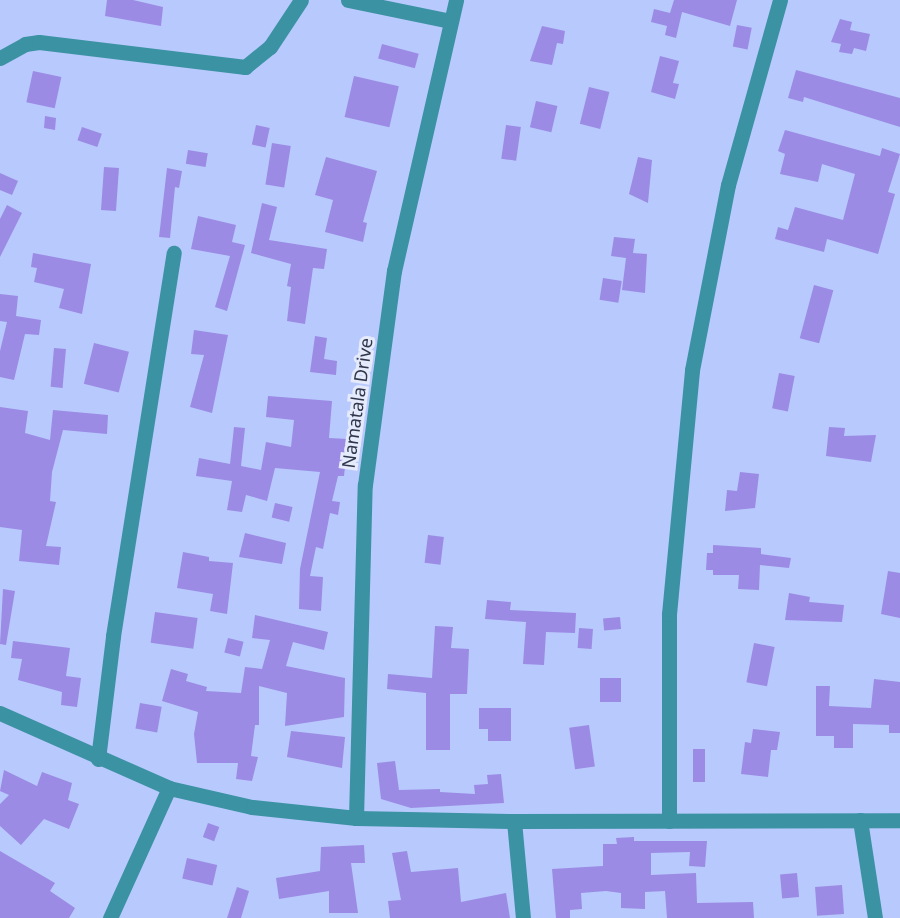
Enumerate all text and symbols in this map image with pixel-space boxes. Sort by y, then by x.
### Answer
street label: Namatala Drive [337,337,377,469]

